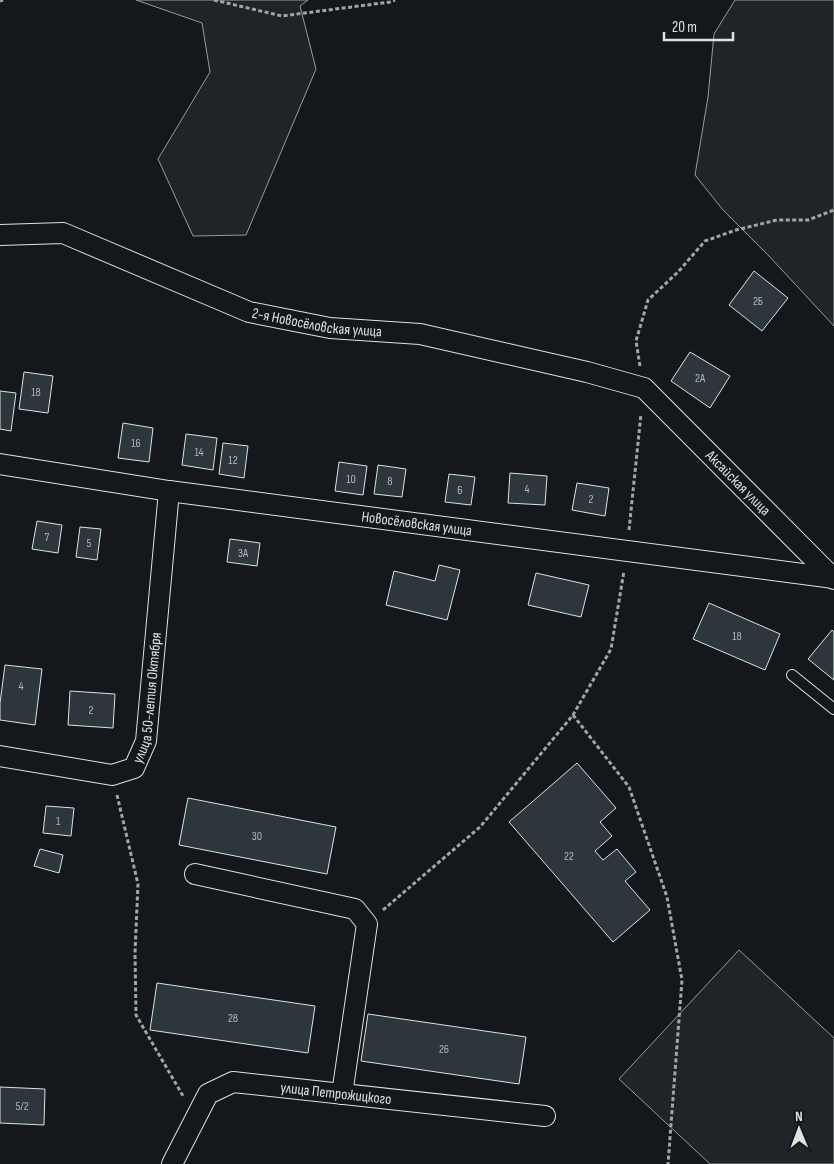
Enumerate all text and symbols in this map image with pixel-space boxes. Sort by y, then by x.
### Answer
scale bar [664,10,733,42]
text: 20 m [672,18,697,37]
house number: 2Б [753,294,763,309]
street label: 2-я Новосёловская улица [250,304,383,341]
house number: 2А [695,371,706,386]
house number: 18 [31,385,41,400]
house number: 16 [131,436,141,451]
house number: 14 [194,445,204,460]
street label: Аксайская улица [700,446,775,520]
house number: 12 [228,453,238,468]
house number: 10 [346,472,356,487]
house number: 8 [387,474,393,489]
house number: 4 [524,482,530,497]
house number: 6 [457,483,463,498]
house number: 2 [589,492,594,507]
street label: Новосёловская улица [360,507,473,541]
house number: 7 [45,530,50,545]
house number: 5 [87,536,92,551]
house number: 3А [238,546,249,561]
house number: 18 [732,629,742,644]
street label: улица 50-летия Октября [128,632,166,766]
house number: 4 [18,679,24,694]
house number: 2 [89,703,94,718]
house number: 1 [56,814,61,829]
house number: 30 [252,829,262,844]
house number: 22 [564,849,574,864]
house number: 28 [228,1011,238,1026]
house number: 26 [439,1042,449,1057]
street label: улица Петрожицкого [279,1078,392,1109]
house number: 5/2 [15,1099,29,1114]
north arrow [774,1104,824,1154]
text: N [795,1108,803,1125]

